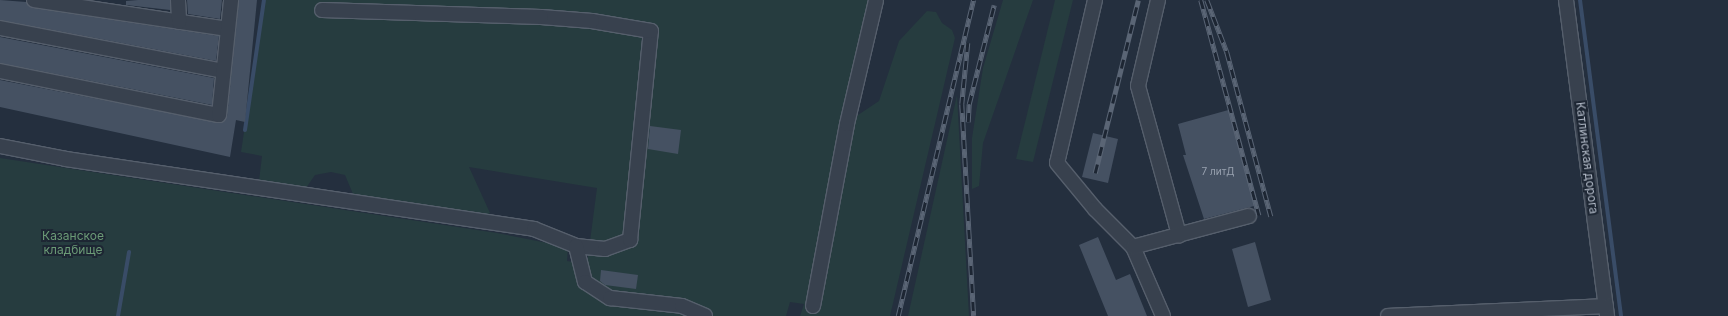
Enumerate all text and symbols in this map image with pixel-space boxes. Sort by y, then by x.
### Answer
street label: Катлинская дорога [1573,101,1601,215]
house number: 7 литД [1202,166,1234,178]
park label: Казанское кладбище [42,229,104,257]

